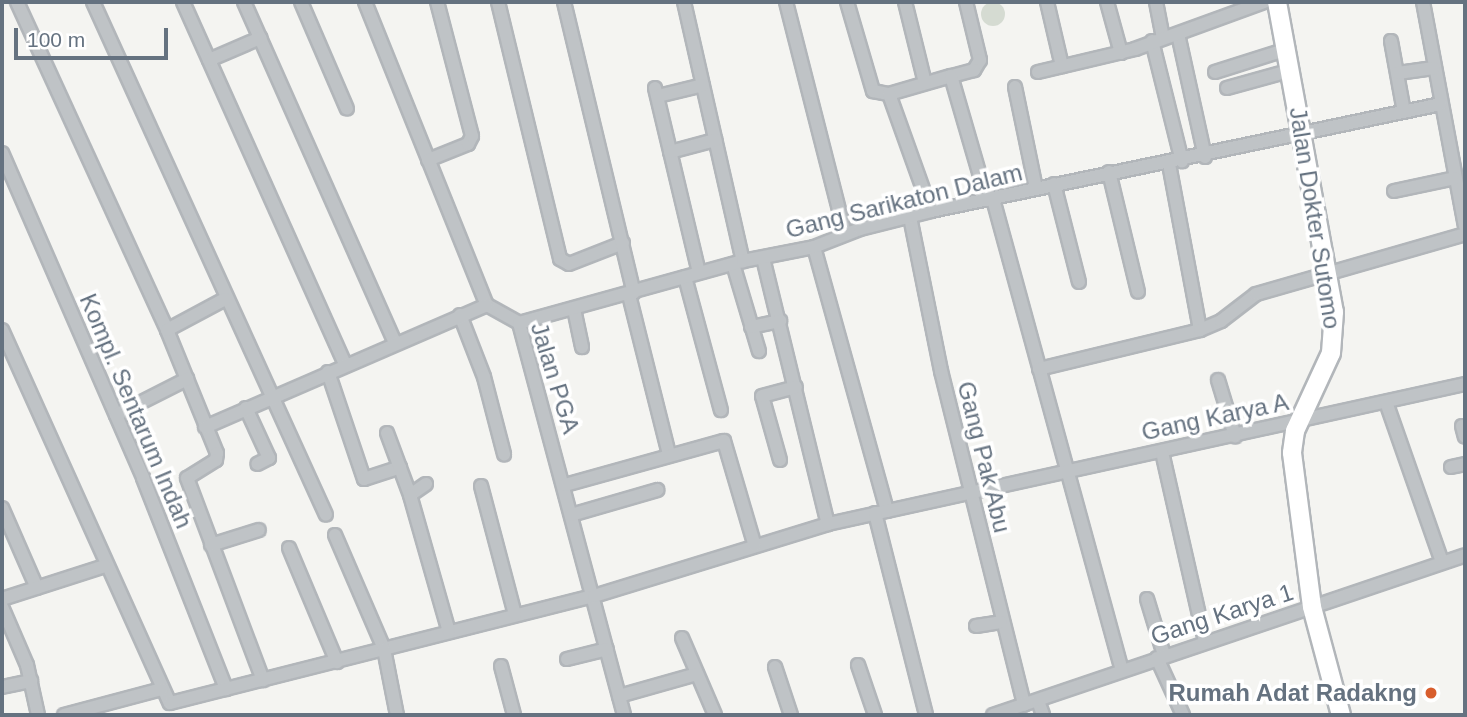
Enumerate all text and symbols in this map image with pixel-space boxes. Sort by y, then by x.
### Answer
scale bar [18,14,172,58]
text: 100 m [27,28,85,51]
street label: Jalan Dokter Sutomo [1283,105,1347,331]
street label: Gang Sarikaton Dalam [783,158,1025,244]
street label: Kompl. Sentarum Indah [73,289,199,533]
street label: Jalan PGA [524,319,586,437]
street label: Gang Pak Abu [951,378,1017,536]
street label: Gang Karya A [1138,387,1292,447]
street label: Gang Karya 1 [1147,577,1297,651]
place label: Rumah Adat Radakng [1168,679,1417,707]
marker: Rumah Adat Radakng [1423,685,1439,701]

